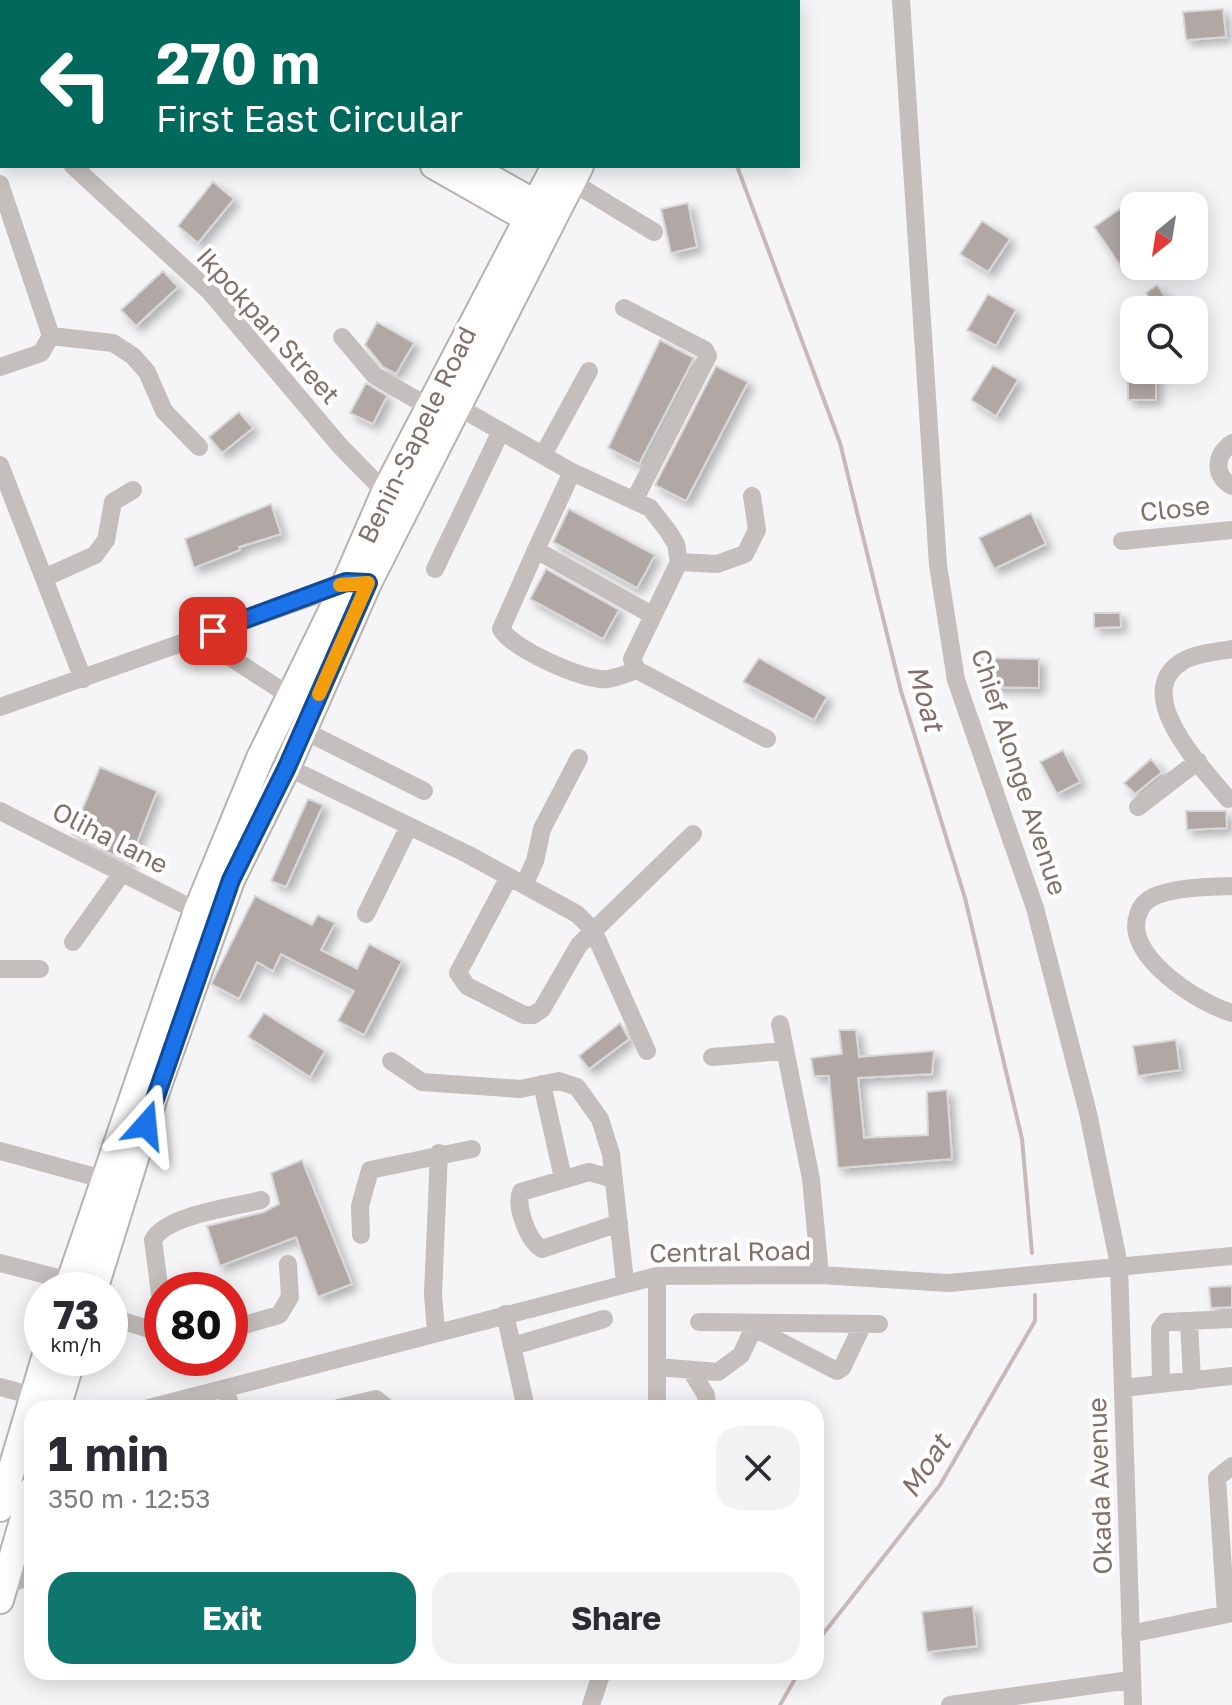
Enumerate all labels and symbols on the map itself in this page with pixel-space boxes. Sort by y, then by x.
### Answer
north arrow [1120,192,1208,280]
street label: Ikpokpan Street [190,241,347,410]
street label: Benin-Sapele Road [351,321,482,548]
street label: Close [1138,489,1211,528]
pin [179,597,247,665]
street label: Chief Alonge Avenue [965,645,1074,899]
water label: Moat [901,661,952,738]
street label: Oliha lane [47,795,173,880]
position arrow [104,1083,188,1167]
street label: Central Road [649,1235,811,1268]
speed limit sign: 80 [144,1272,248,1376]
street label: Okada Avenue [1081,1397,1118,1575]
water label: Moat [892,1426,958,1503]

